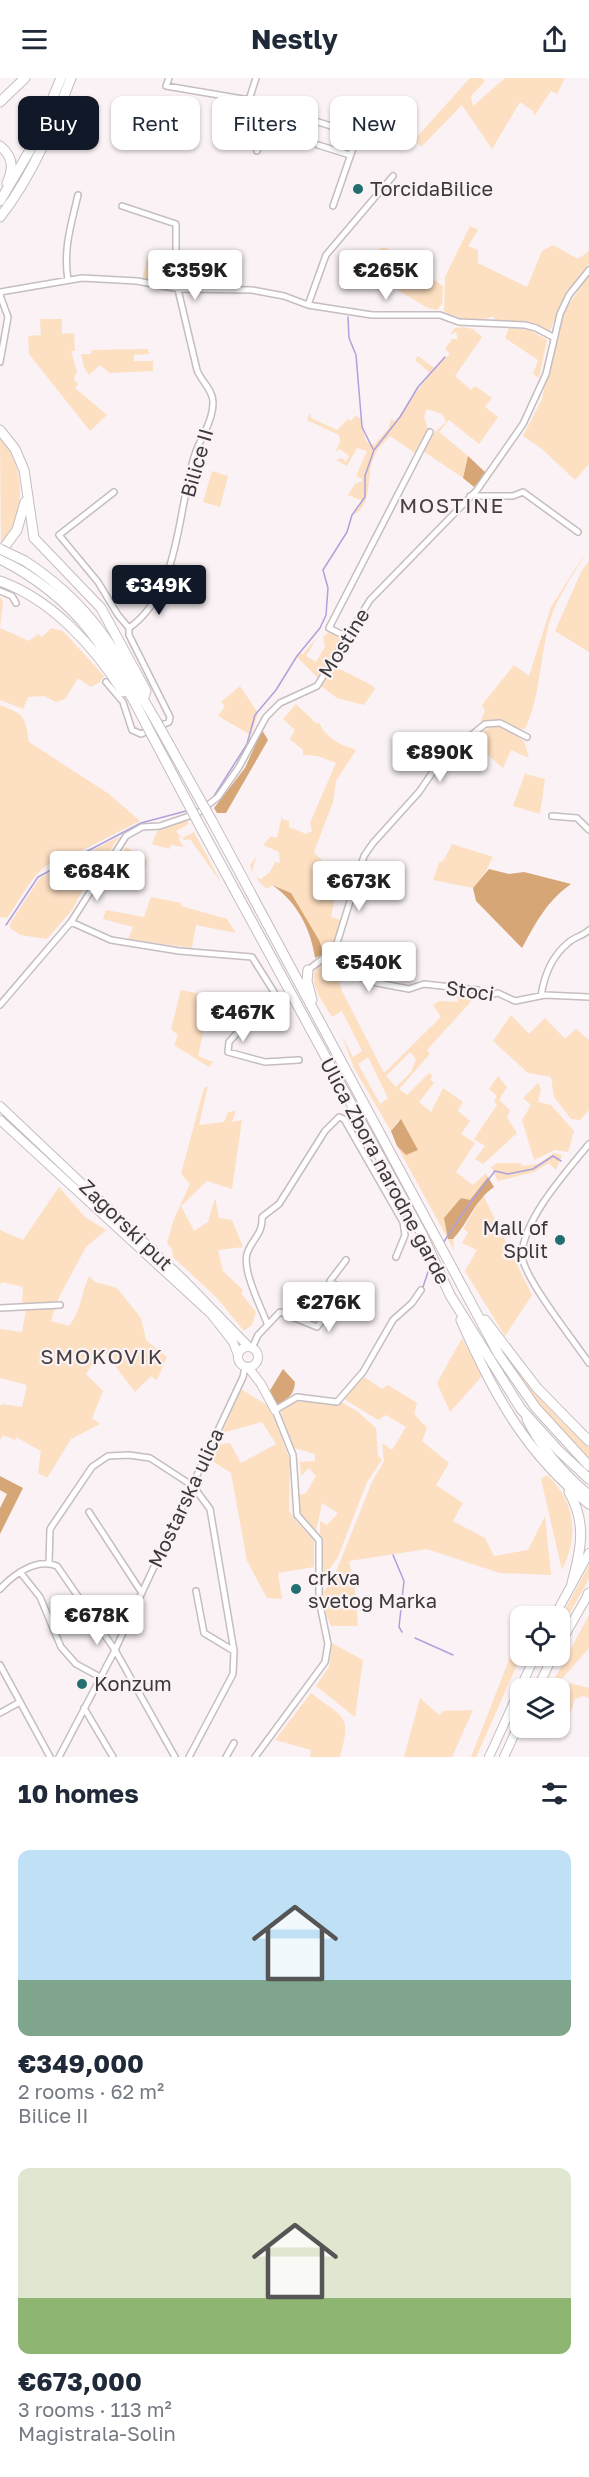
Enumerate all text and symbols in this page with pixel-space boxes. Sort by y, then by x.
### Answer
icon: menu [18,23,51,56]
text: Nestly [251,23,338,55]
icon: share [538,23,571,56]
chip: Buy [18,96,99,150]
chip: Rent [111,96,200,150]
chip: Filters [212,96,318,150]
chip: New [330,96,417,150]
place label: TorcidaBilice [370,176,493,200]
marker: TorcidaBilice [351,182,365,196]
pin: €359K [153,250,237,301]
pin: €265K [344,250,428,301]
text: €359K [162,257,228,281]
text: €265K [353,257,419,281]
street label: Bilice II [175,425,217,500]
district label: MOSTINE [399,492,505,518]
pin: €349K [117,565,201,616]
text: €349K [126,572,192,596]
street label: Mostine [313,603,374,682]
pin: €890K [398,732,482,783]
text: €890K [406,739,474,763]
pin: €684K [55,851,139,902]
text: €684K [64,858,130,882]
pin: €673K [317,861,401,912]
text: €673K [327,868,391,892]
pin: €540K [327,942,411,993]
text: €540K [336,949,402,973]
street label: Stoci [444,975,496,1005]
pin: €467K [201,992,285,1043]
text: €467K [211,999,275,1023]
street label: Ulica Zbora narodne garde [316,1053,456,1288]
street label: Zagorski put [75,1174,178,1275]
place label: Mall of Split [483,1215,548,1262]
marker: Mall of Split [553,1233,567,1247]
pin: €276K [287,1282,371,1333]
text: €276K [297,1289,361,1313]
district label: SMOKOVIK [40,1343,164,1369]
street label: Mostarska ulica [142,1424,228,1571]
place label: crkva svetog Marka [308,1565,437,1612]
marker: crkva svetog Marka [289,1582,303,1596]
pin: €678K [55,1595,139,1646]
text: €678K [65,1602,130,1626]
map controls [510,1606,570,1738]
button: locate [510,1606,570,1666]
place label: Konzum [94,1671,172,1695]
marker: Konzum [75,1677,89,1691]
button: layers [510,1678,570,1738]
icon: filters [538,1777,571,1810]
text: 10 homes [18,1778,139,1809]
icon: home [241,1889,349,1997]
text: €349,000 [18,2048,144,2079]
text: 2 rooms · 62 m² [18,2079,164,2103]
text: Bilice II [18,2103,89,2127]
icon: home [241,2207,349,2315]
text: €673,000 [18,2366,142,2397]
text: 3 rooms · 113 m² [18,2397,172,2421]
text: Magistrala-Solin [18,2421,176,2445]

